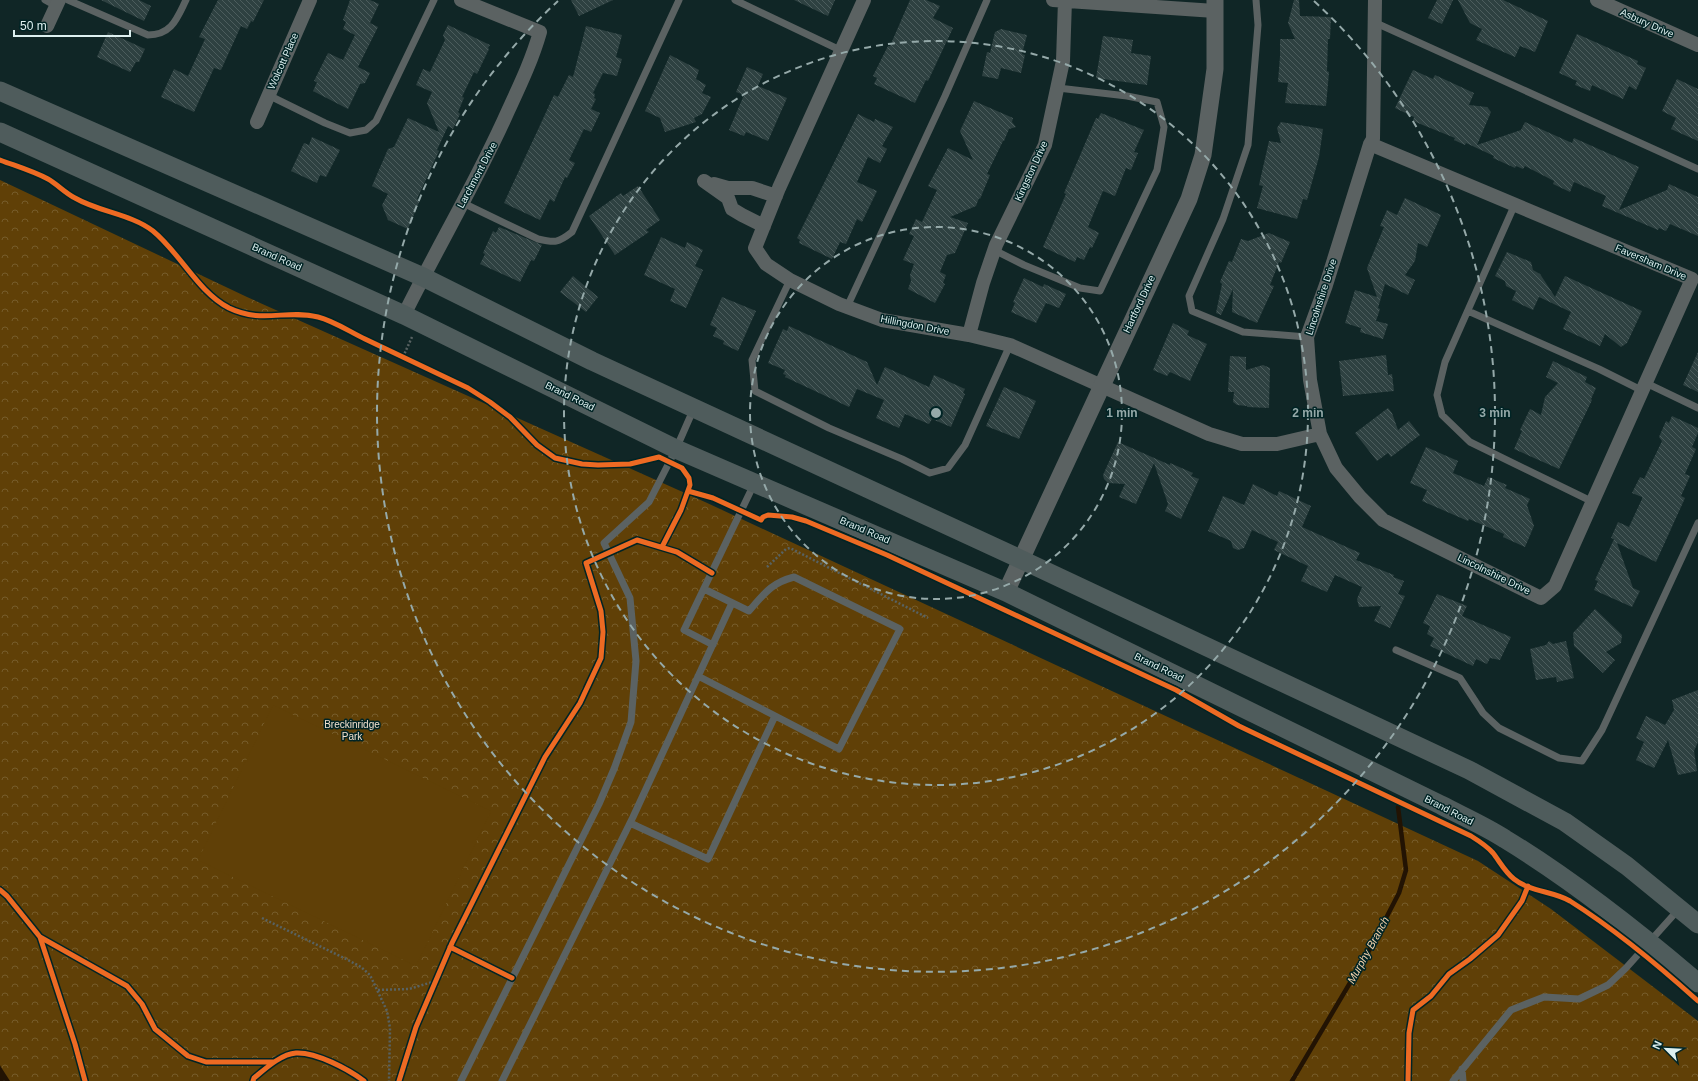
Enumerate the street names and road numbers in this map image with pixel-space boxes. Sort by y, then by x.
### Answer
street label: Asbury Drive [1619,6,1676,40]
street label: Wolcott Place [266,31,301,91]
street label: Kingston Drive [1012,139,1050,203]
street label: Larchmont Drive [455,140,499,210]
street label: Brand Road [250,241,304,273]
street label: Faversham Drive [1614,242,1689,282]
street label: Lincolnshire Drive [1303,257,1339,336]
street label: Hartford Drive [1121,273,1157,335]
street label: Hillingdon Drive [880,313,951,337]
street label: Brand Road [544,379,596,413]
street label: Brand Road [838,515,892,545]
street label: Lincolnshire Drive [1456,552,1533,597]
street label: Brand Road [1133,650,1185,684]
street label: Brand Road [1423,793,1475,827]

